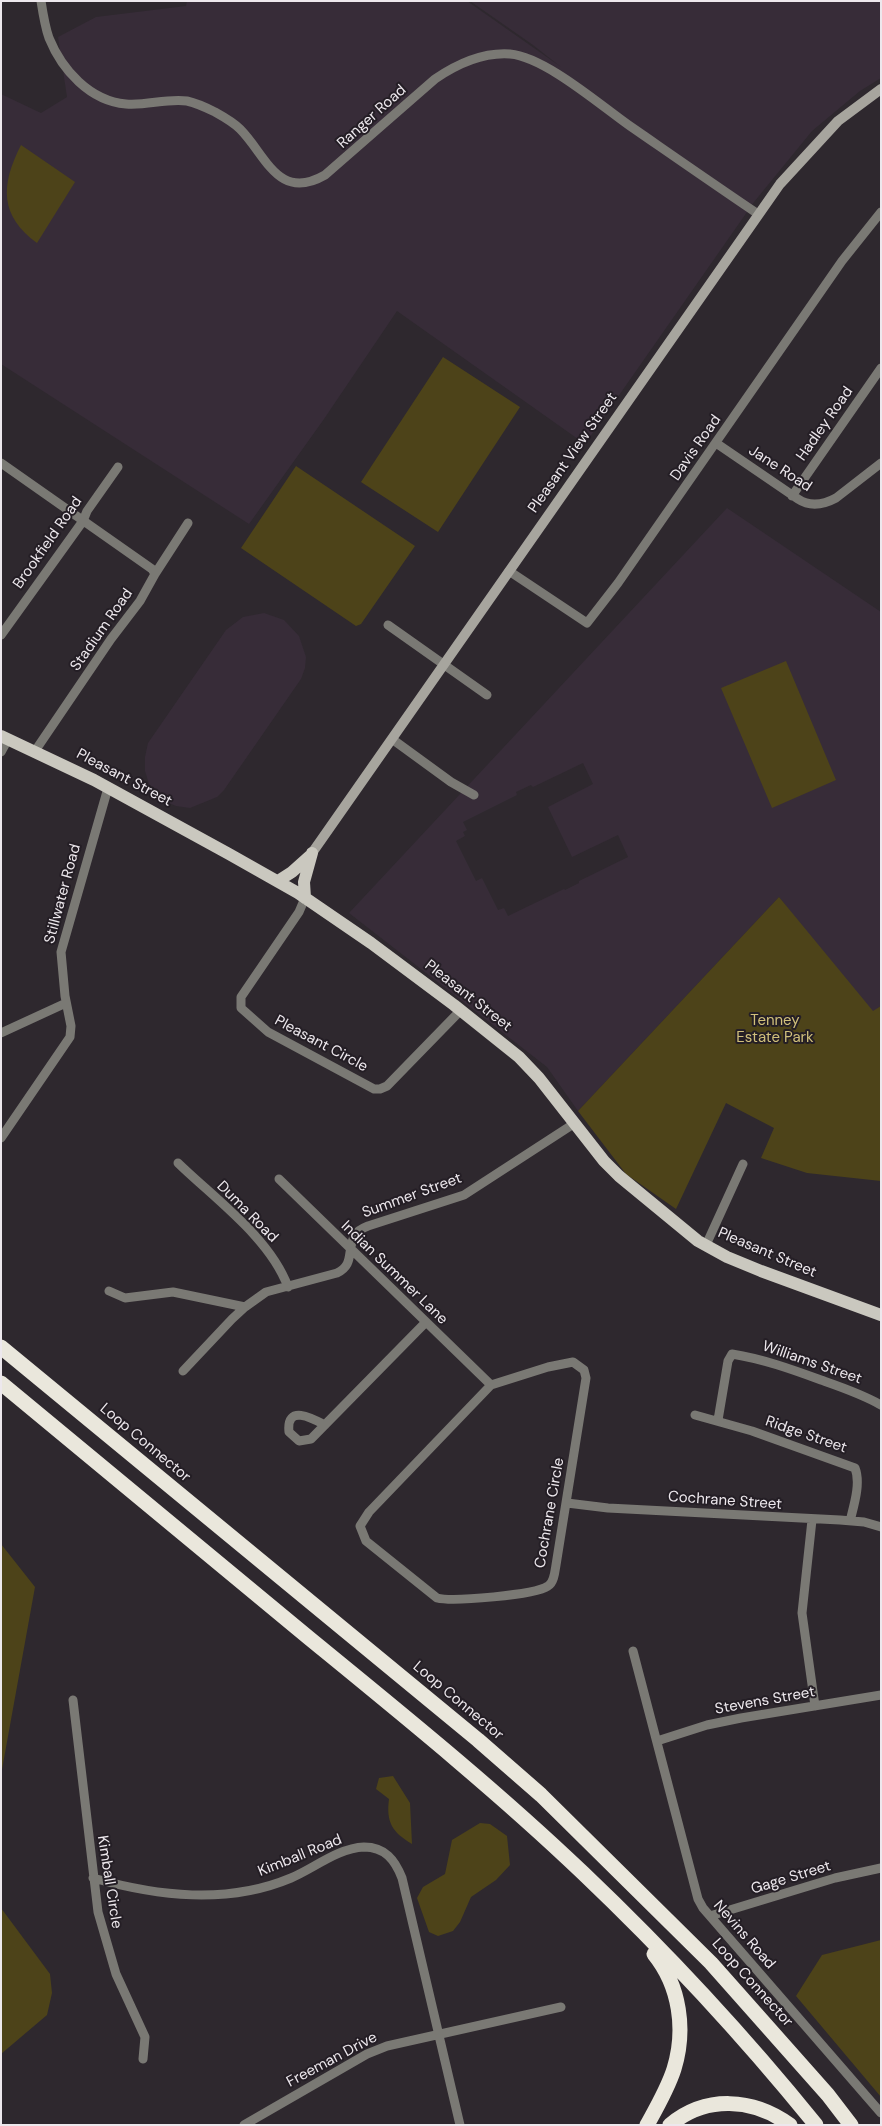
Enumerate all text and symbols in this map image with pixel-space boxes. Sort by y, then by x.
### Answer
street label: Ranger Road [334,81,410,153]
street label: Hadley Road [793,383,857,465]
street label: Pleasant View Street [525,389,621,517]
street label: Davis Road [667,412,725,484]
street label: Jane Road [745,442,815,496]
street label: Brookfield Road [10,493,86,593]
street label: Stadium Road [67,585,137,675]
street label: Pleasant Street [73,745,175,811]
street label: Stillwater Road [41,842,85,946]
street label: Pleasant Street [421,956,515,1036]
street label: Pleasant Circle [271,1012,371,1076]
park label: Tenney Estate Park [736,1012,814,1047]
street label: Summer Street [360,1170,464,1222]
street label: Duma Road [213,1178,281,1246]
street label: Indian Summer Lane [337,1217,451,1329]
street label: Pleasant Street [715,1224,819,1282]
street label: Williams Street [760,1338,864,1388]
street label: Loop Connector [96,1400,194,1486]
street label: Ridge Street [763,1413,849,1457]
street label: Cochrane Circle [531,1456,569,1570]
street label: Cochrane Street [667,1488,783,1514]
street label: Loop Connector [409,1658,507,1744]
street label: Stevens Street [714,1683,816,1719]
street label: Kimball Road [255,1831,345,1881]
street label: Kimball Circle [93,1834,125,1930]
street label: Gage Street [749,1857,833,1899]
street label: Nevins Road [709,1897,779,1973]
street label: Loop Connector [708,1935,796,2031]
street label: Freeman Drive [284,2029,380,2091]

